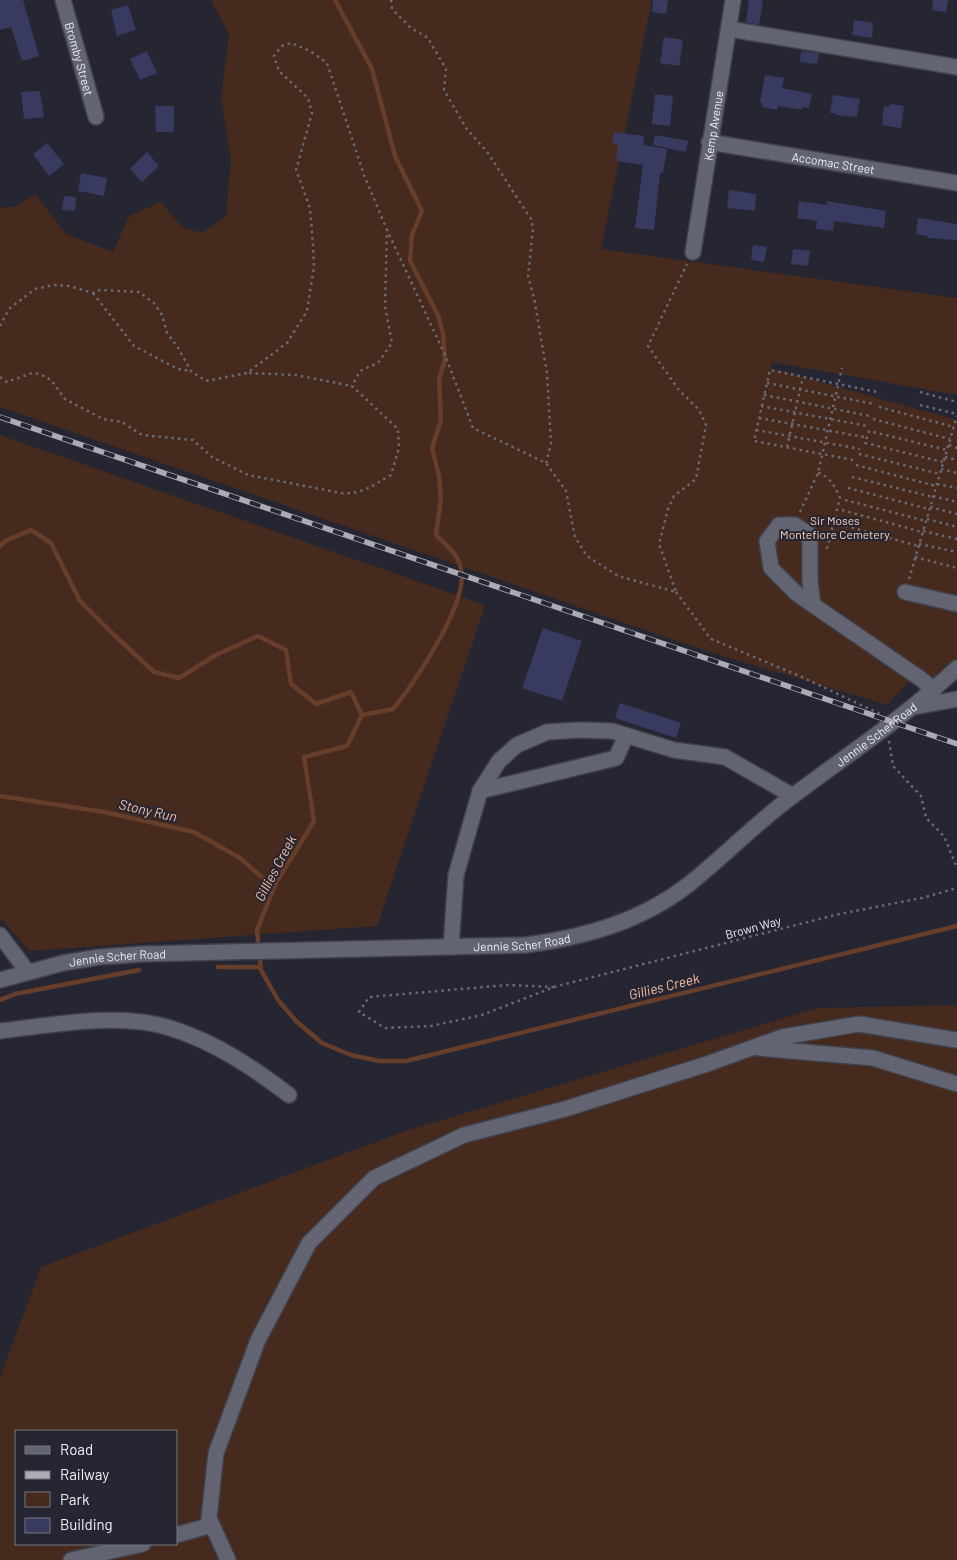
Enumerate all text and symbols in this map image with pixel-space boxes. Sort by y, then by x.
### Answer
street label: Bromby Street [63,20,97,97]
street label: Kemp Avenue [701,90,726,162]
street label: Accomac Street [791,149,876,176]
park label: Sir Moses Montefiore Cemetery [780,513,890,541]
street label: Jennie Scher Road [833,699,919,769]
water label: Stony Run [117,795,179,825]
water label: Gillies Creek [251,832,300,904]
street label: Brown Way [724,913,783,941]
street label: Jennie Scher Road [473,930,572,953]
street label: Jennie Scher Road [68,946,166,969]
water label: Gillies Creek [627,969,701,1003]
legend [15,1430,178,1545]
text: Road [60,1440,93,1458]
text: Railway [60,1465,109,1483]
text: Park [60,1490,90,1508]
text: Building [60,1515,113,1533]

